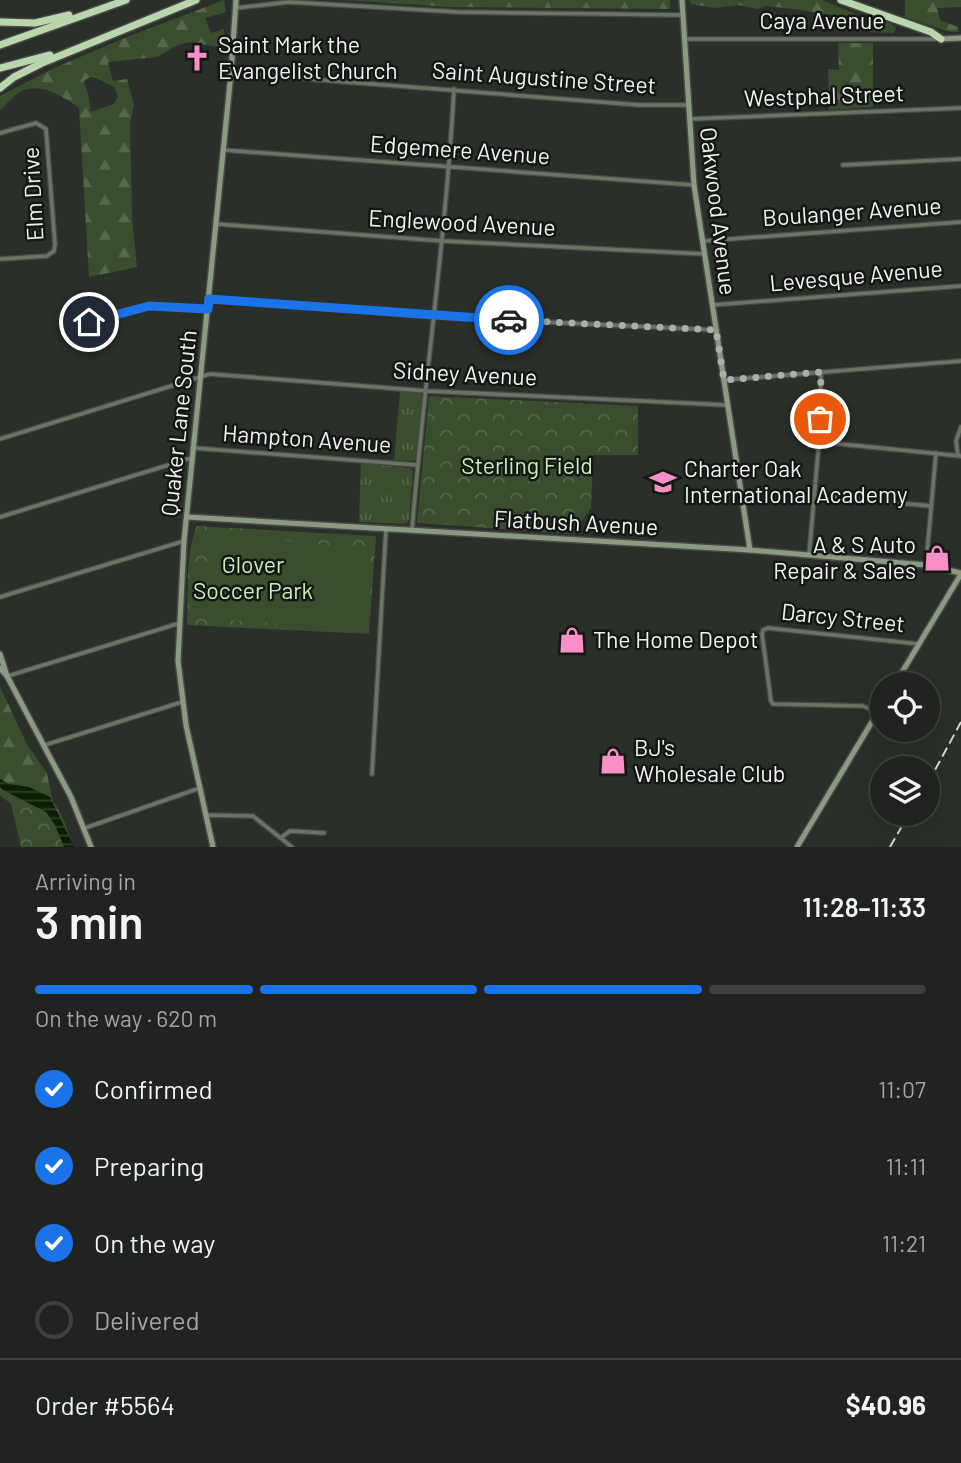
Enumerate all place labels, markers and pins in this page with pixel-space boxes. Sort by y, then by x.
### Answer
place label: Saint Mark the Evangelist Church [218,30,398,84]
church icon: Saint Mark the Evangelist Church [182,43,212,73]
pin [59,292,119,352]
pin [790,389,850,449]
place label: Charter Oak International Academy [684,454,908,508]
school or university icon: Charter Oak International Academy [648,467,678,497]
place label: A & S Auto Repair & Sales [773,530,916,584]
shop icon: A & S Auto Repair & Sales [922,543,952,573]
shop icon: The Home Depot [557,625,587,655]
place label: The Home Depot [593,625,758,653]
place label: BJ's Wholesale Club [634,733,785,787]
shop icon: BJ's Wholesale Club [598,746,628,776]

